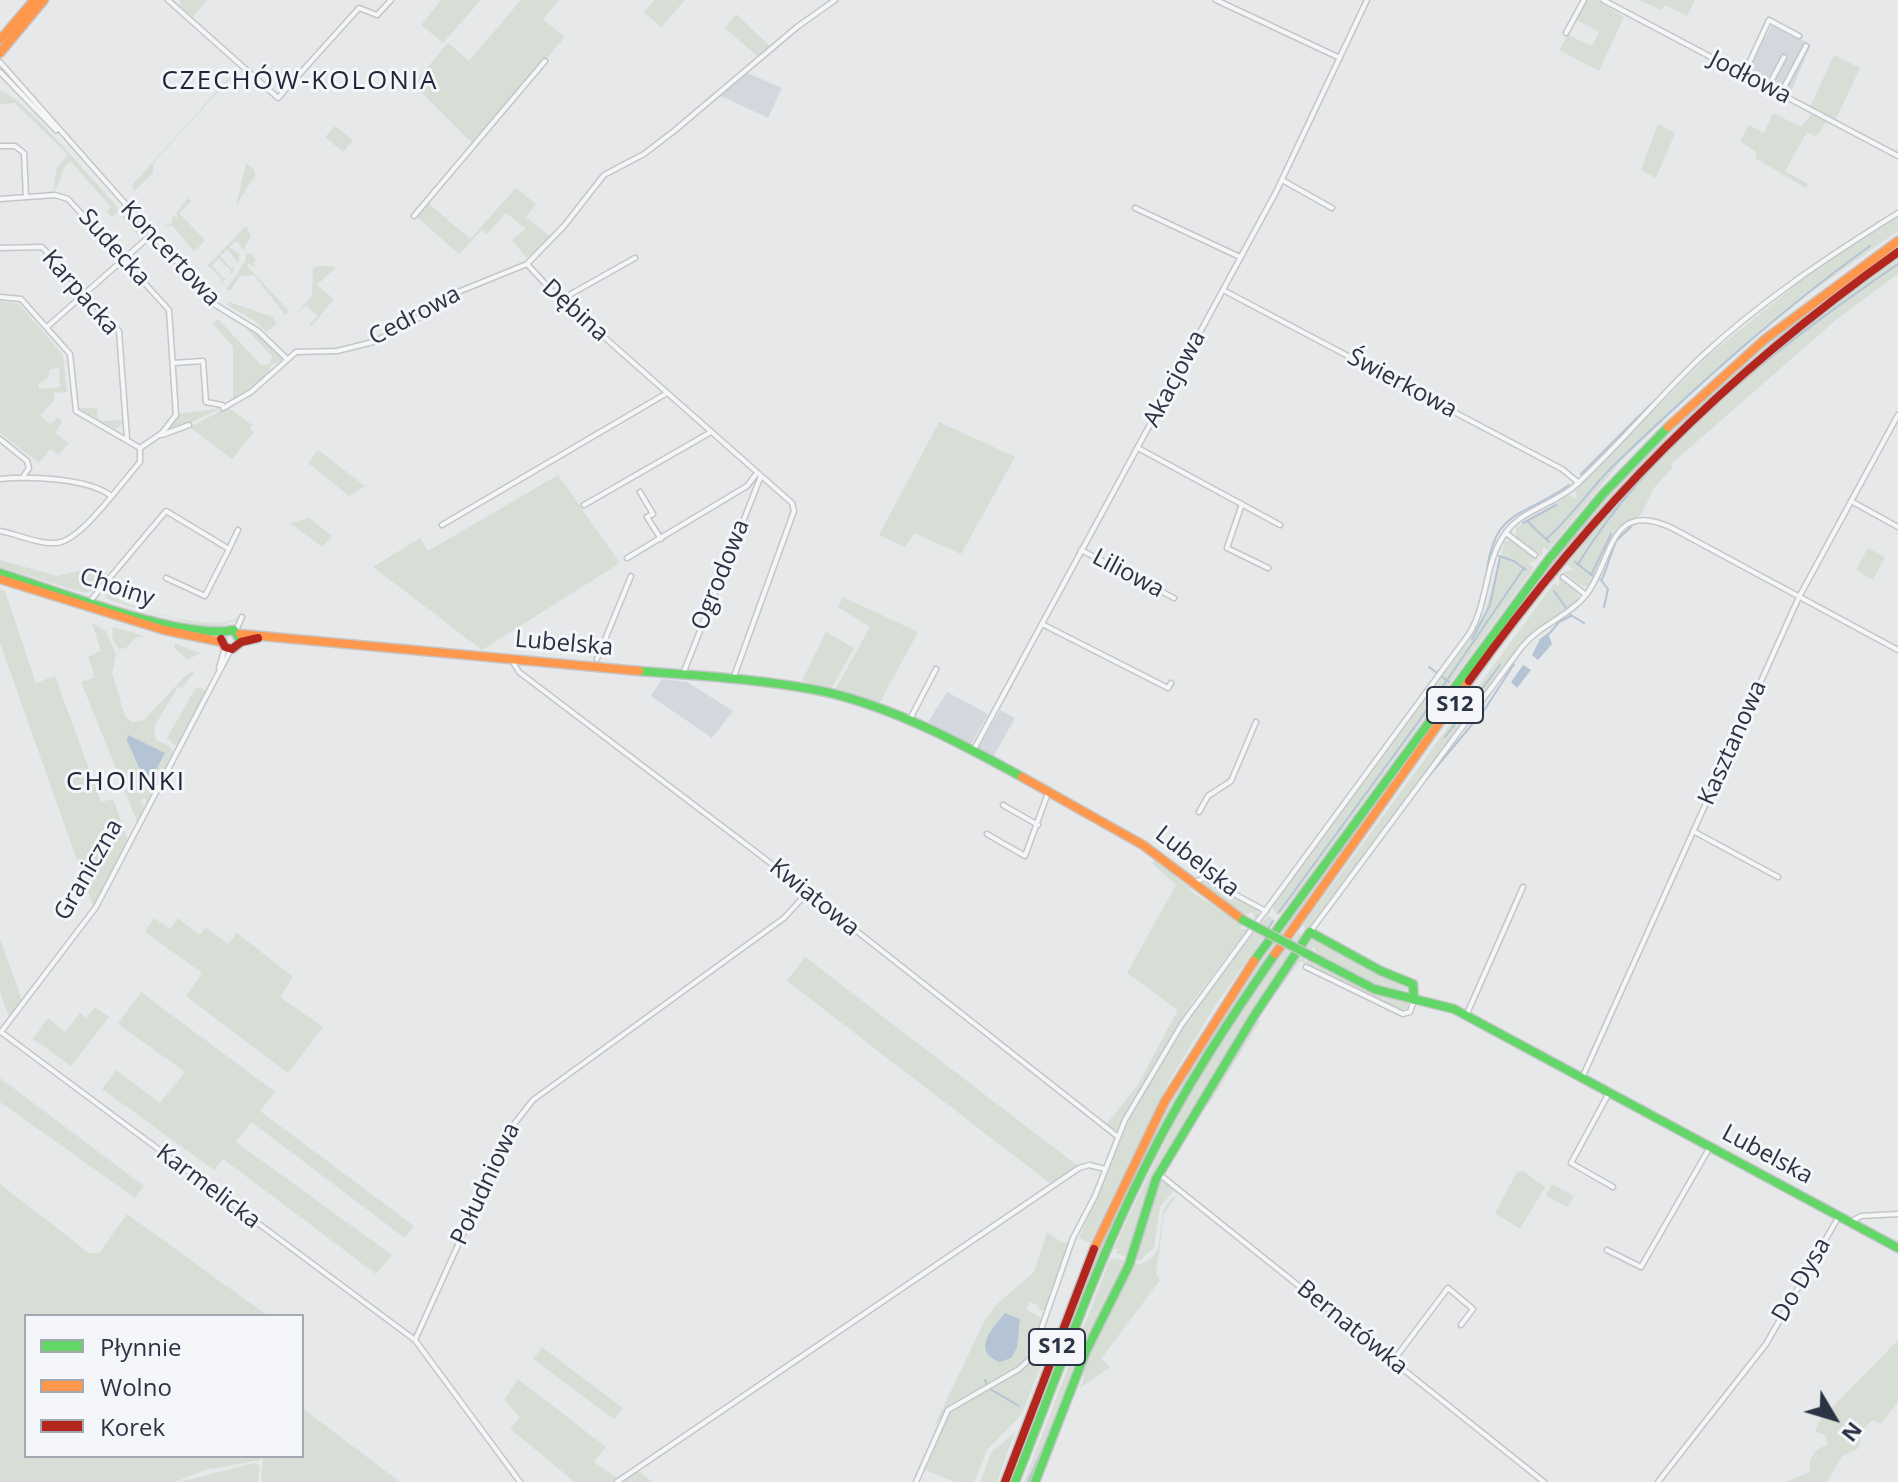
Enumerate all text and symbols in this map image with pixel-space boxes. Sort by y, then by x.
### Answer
street label: Jodłowa [1704,45,1796,111]
district label: CZECHÓW-KOLONIA [161,66,439,98]
street label: Koncertowa [114,195,226,313]
street label: Sudecka [72,204,156,292]
street label: Karpacka [35,245,125,341]
street label: Dębina [536,274,614,348]
street label: Cedrowa [364,280,466,352]
street label: Akacjowa [1138,326,1212,432]
street label: Świerkowa [1342,343,1462,425]
street label: Ogrodowa [686,515,756,635]
street label: Liliowa [1087,543,1169,605]
street label: Choiny [76,562,158,614]
street label: Lubelska [514,625,614,663]
street label: Kasztanowa [1693,676,1773,810]
road number: S12 [1427,687,1483,723]
district label: CHOINKI [66,767,186,799]
street label: Graniczna [48,814,130,926]
street label: Lubelska [1149,820,1245,904]
street label: Kwiatowa [763,853,865,943]
street label: Południowa [445,1118,527,1250]
street label: Lubelska [1717,1119,1817,1191]
street label: Karmelicka [150,1138,266,1236]
street label: Do Dysa [1766,1233,1838,1327]
street label: Bernatówka [1291,1275,1413,1381]
legend [24,1314,304,1458]
road number: S12 [1029,1329,1085,1365]
text: Płynnie [100,1330,182,1363]
text: Wolno [100,1370,172,1403]
north arrow [1794,1378,1874,1458]
text: Korek [100,1410,165,1443]
text: N [1836,1416,1870,1449]

